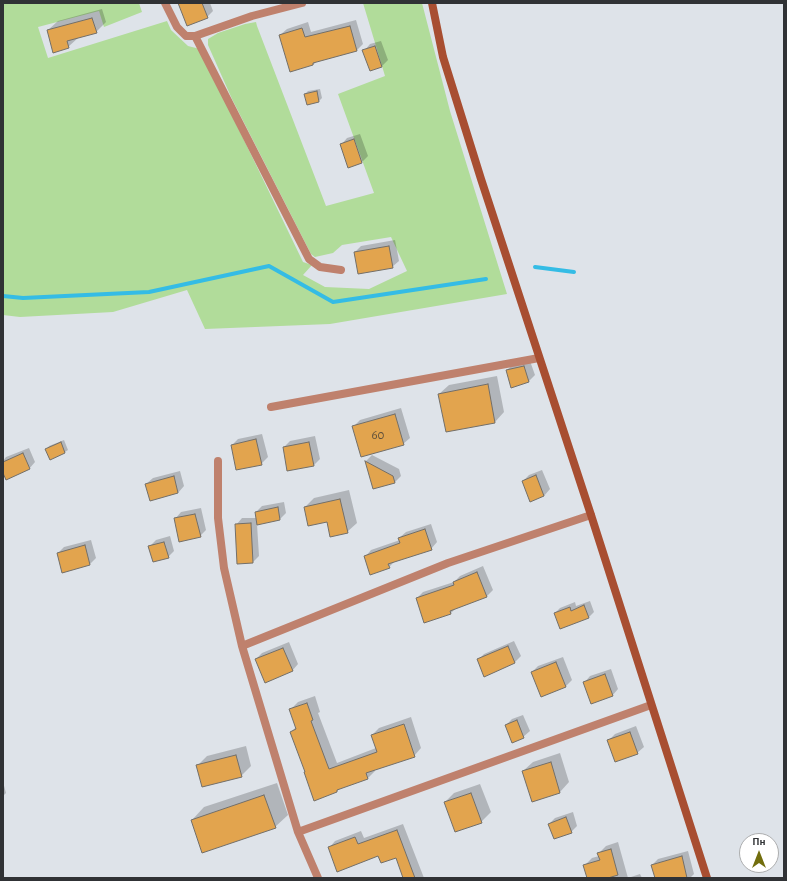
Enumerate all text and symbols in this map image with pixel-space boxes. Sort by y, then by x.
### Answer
house number: 60 [372,427,384,443]
north arrow [739,833,779,873]
text: Пн [752,836,766,847]

